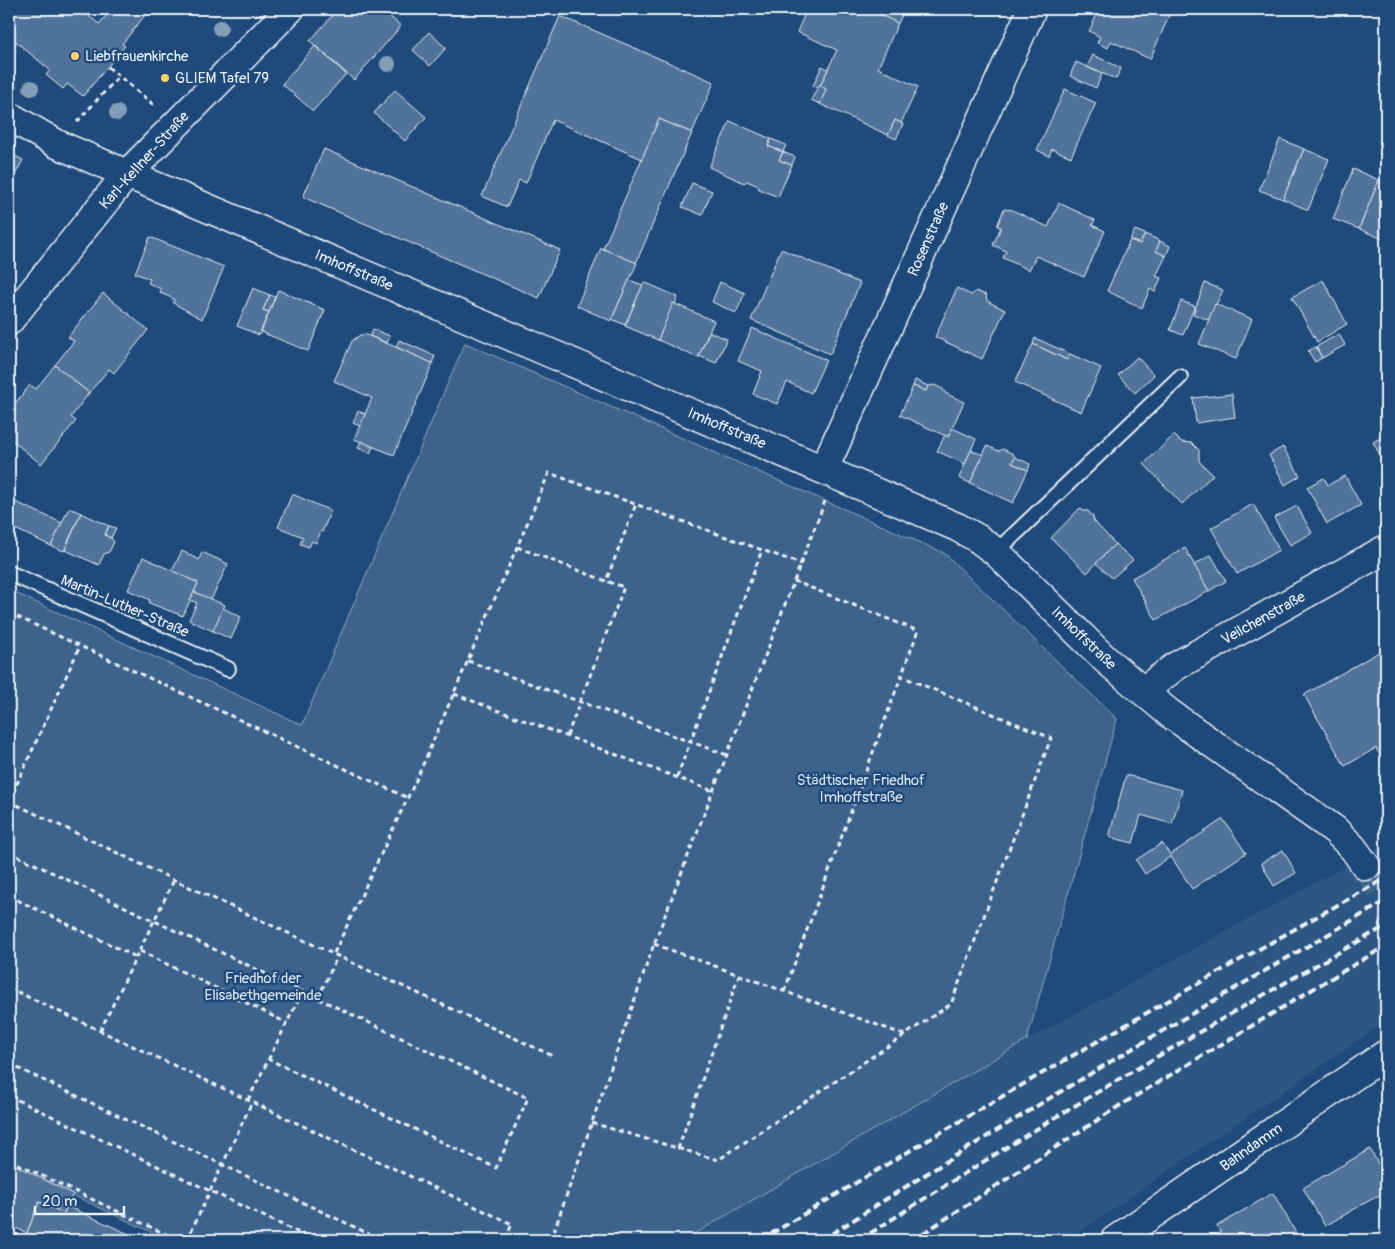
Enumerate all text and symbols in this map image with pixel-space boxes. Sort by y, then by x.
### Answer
place label: Liebfrauenkirche [85,47,189,66]
marker: Liebfrauenkirche [69,50,81,62]
place label: GLIEM Tafel 79 [175,69,269,88]
marker: GLIEM Tafel 79 [159,72,171,84]
street label: Karl-Kellner-Straße [95,107,194,213]
street label: Rosenstraße [904,199,954,279]
street label: Imhoffstraße [312,245,396,296]
street label: Imhoffstraße [685,403,769,454]
street label: Martin-Luther-Straße [58,571,192,642]
street label: Veilchenstraße [1218,587,1309,649]
street label: Imhoffstraße [1047,603,1121,674]
park label: Städtischer Friedhof Imhoffstraße [797,771,925,807]
park label: Friedhof der Elisabethgemeinde [205,969,322,1005]
street label: Bahndamm [1216,1119,1286,1176]
scale bar [35,1184,124,1216]
text: 20 m [42,1192,77,1211]

